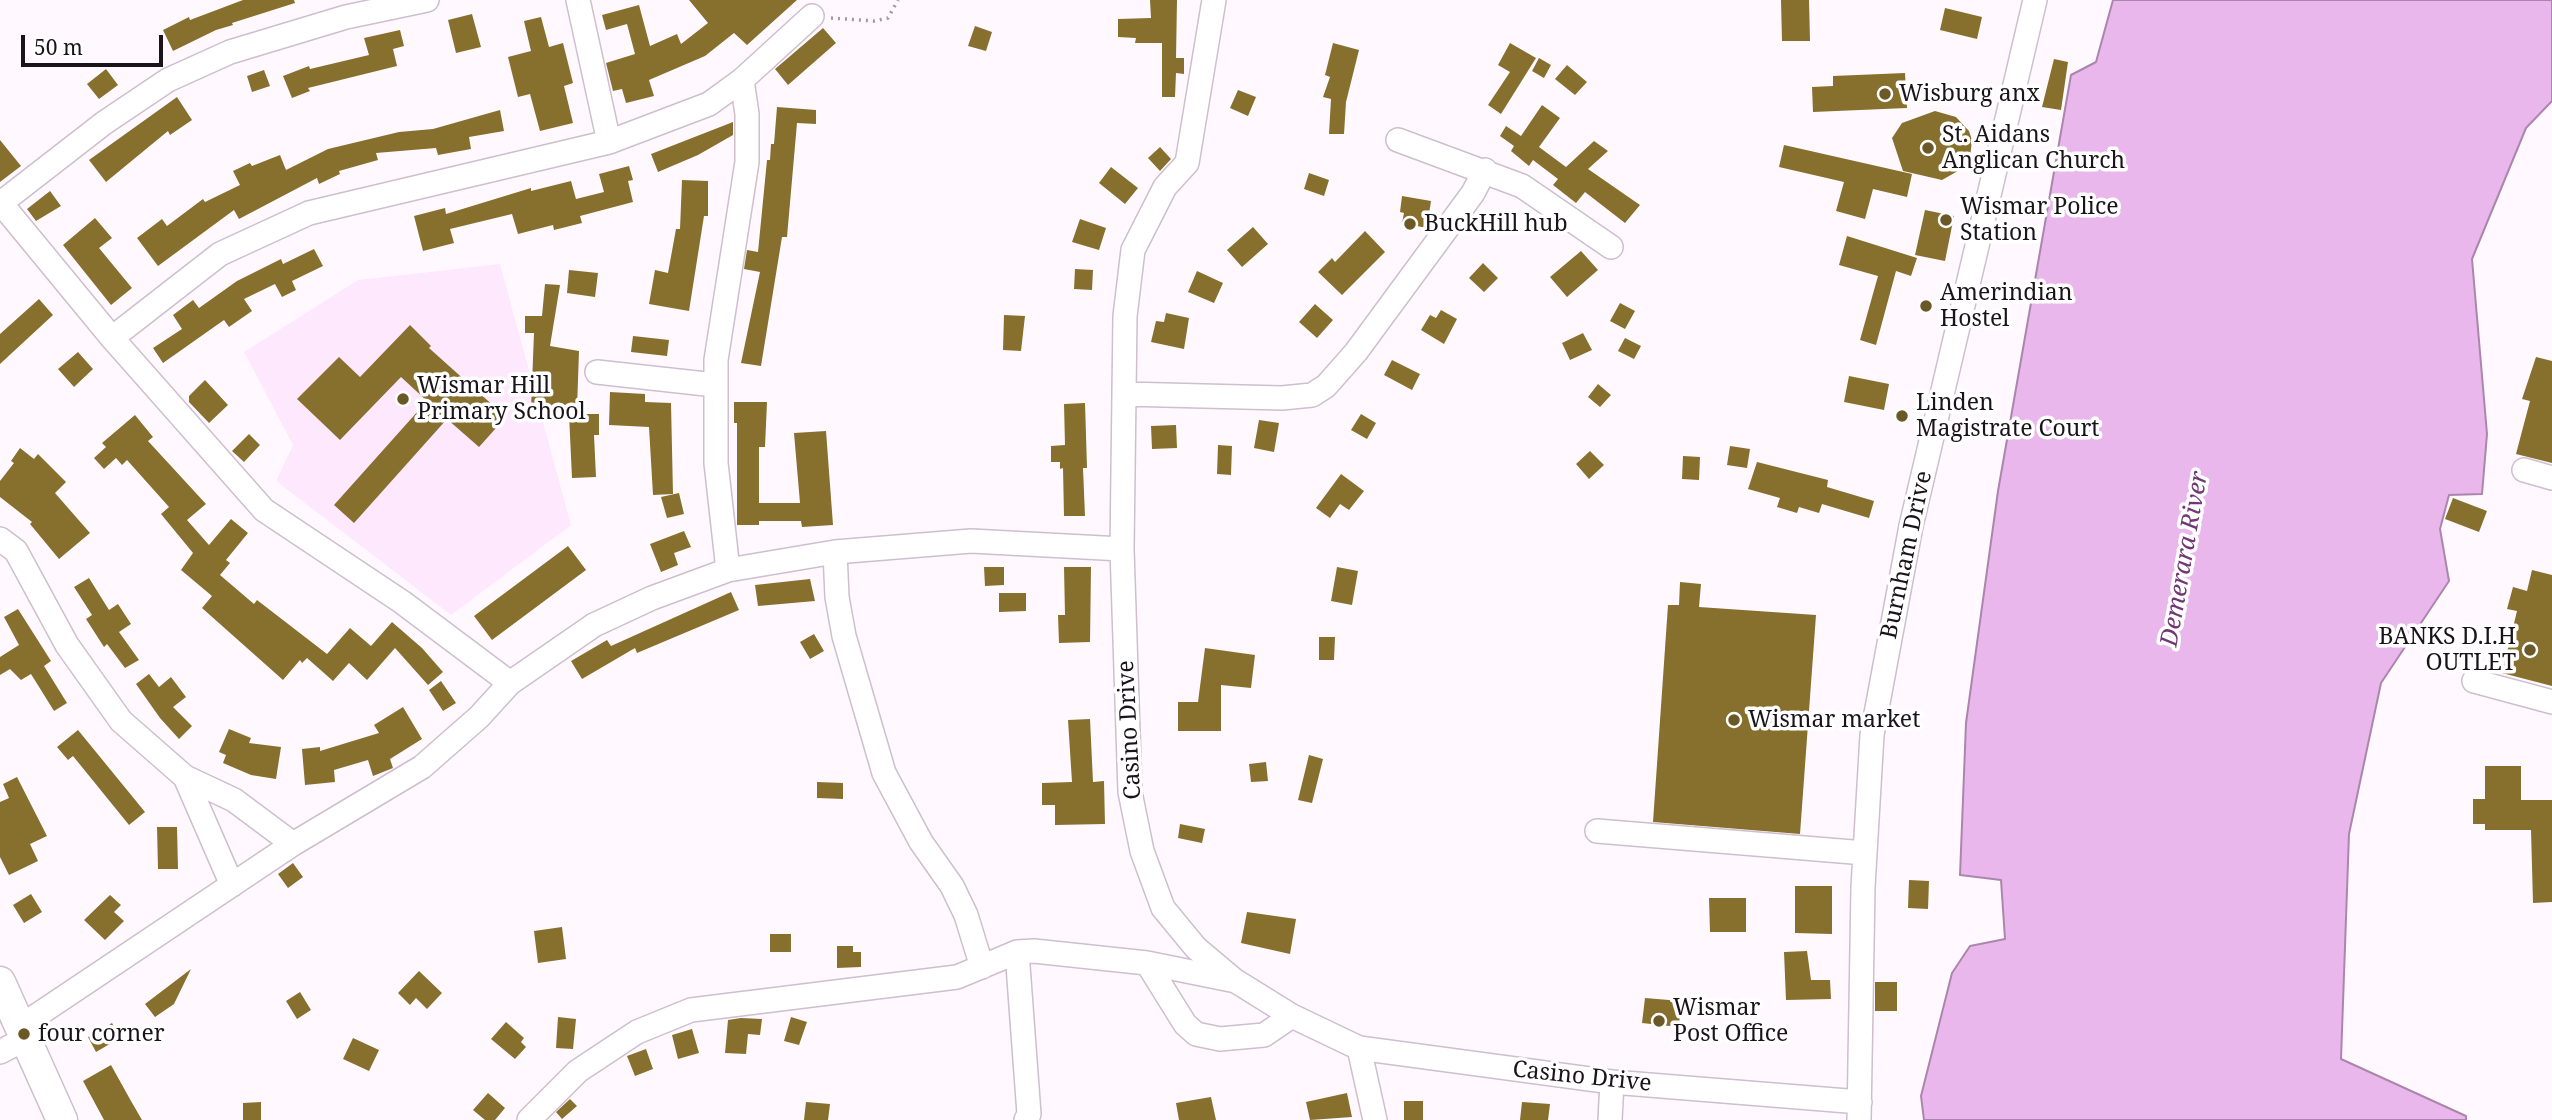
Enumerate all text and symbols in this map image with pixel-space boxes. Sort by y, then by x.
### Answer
scale bar [24,21,166,65]
text: 50 m [34,33,83,61]
place label: Wisburg anx [1899,80,2040,108]
marker: Wisburg anx [1877,86,1893,102]
place label: St. Aidans Anglican Church [1942,121,2125,175]
marker: St. Aidans Anglican Church [1920,140,1936,156]
place label: Wismar Police Station [1960,193,2119,247]
place label: BuckHill hub [1424,210,1568,238]
marker: Wismar Police Station [1938,212,1954,228]
marker: BuckHill hub [1402,216,1418,232]
place label: Amerindian Hostel [1940,279,2073,333]
marker: Amerindian Hostel [1918,298,1934,314]
place label: Wismar Hill Primary School [417,372,586,426]
place label: Linden Magistrate Court [1916,389,2099,443]
marker: Wismar Hill Primary School [395,391,411,407]
marker: Linden Magistrate Court [1894,408,1910,424]
street label: Burnham Drive [1876,468,1938,642]
water label: Demerara River [2155,469,2215,649]
place label: BANKS D.I.H OUTLET [2379,623,2516,677]
marker: BANKS D.I.H OUTLET [2522,642,2538,658]
street label: Casino Drive [1113,660,1147,800]
place label: Wismar market [1748,706,1920,734]
marker: Wismar market [1726,712,1742,728]
place label: Wismar Post Office [1673,994,1788,1048]
marker: Wismar Post Office [1651,1013,1667,1029]
place label: four corner [38,1020,165,1048]
marker: four corner [16,1026,32,1042]
street label: Casino Drive [1511,1056,1653,1098]

